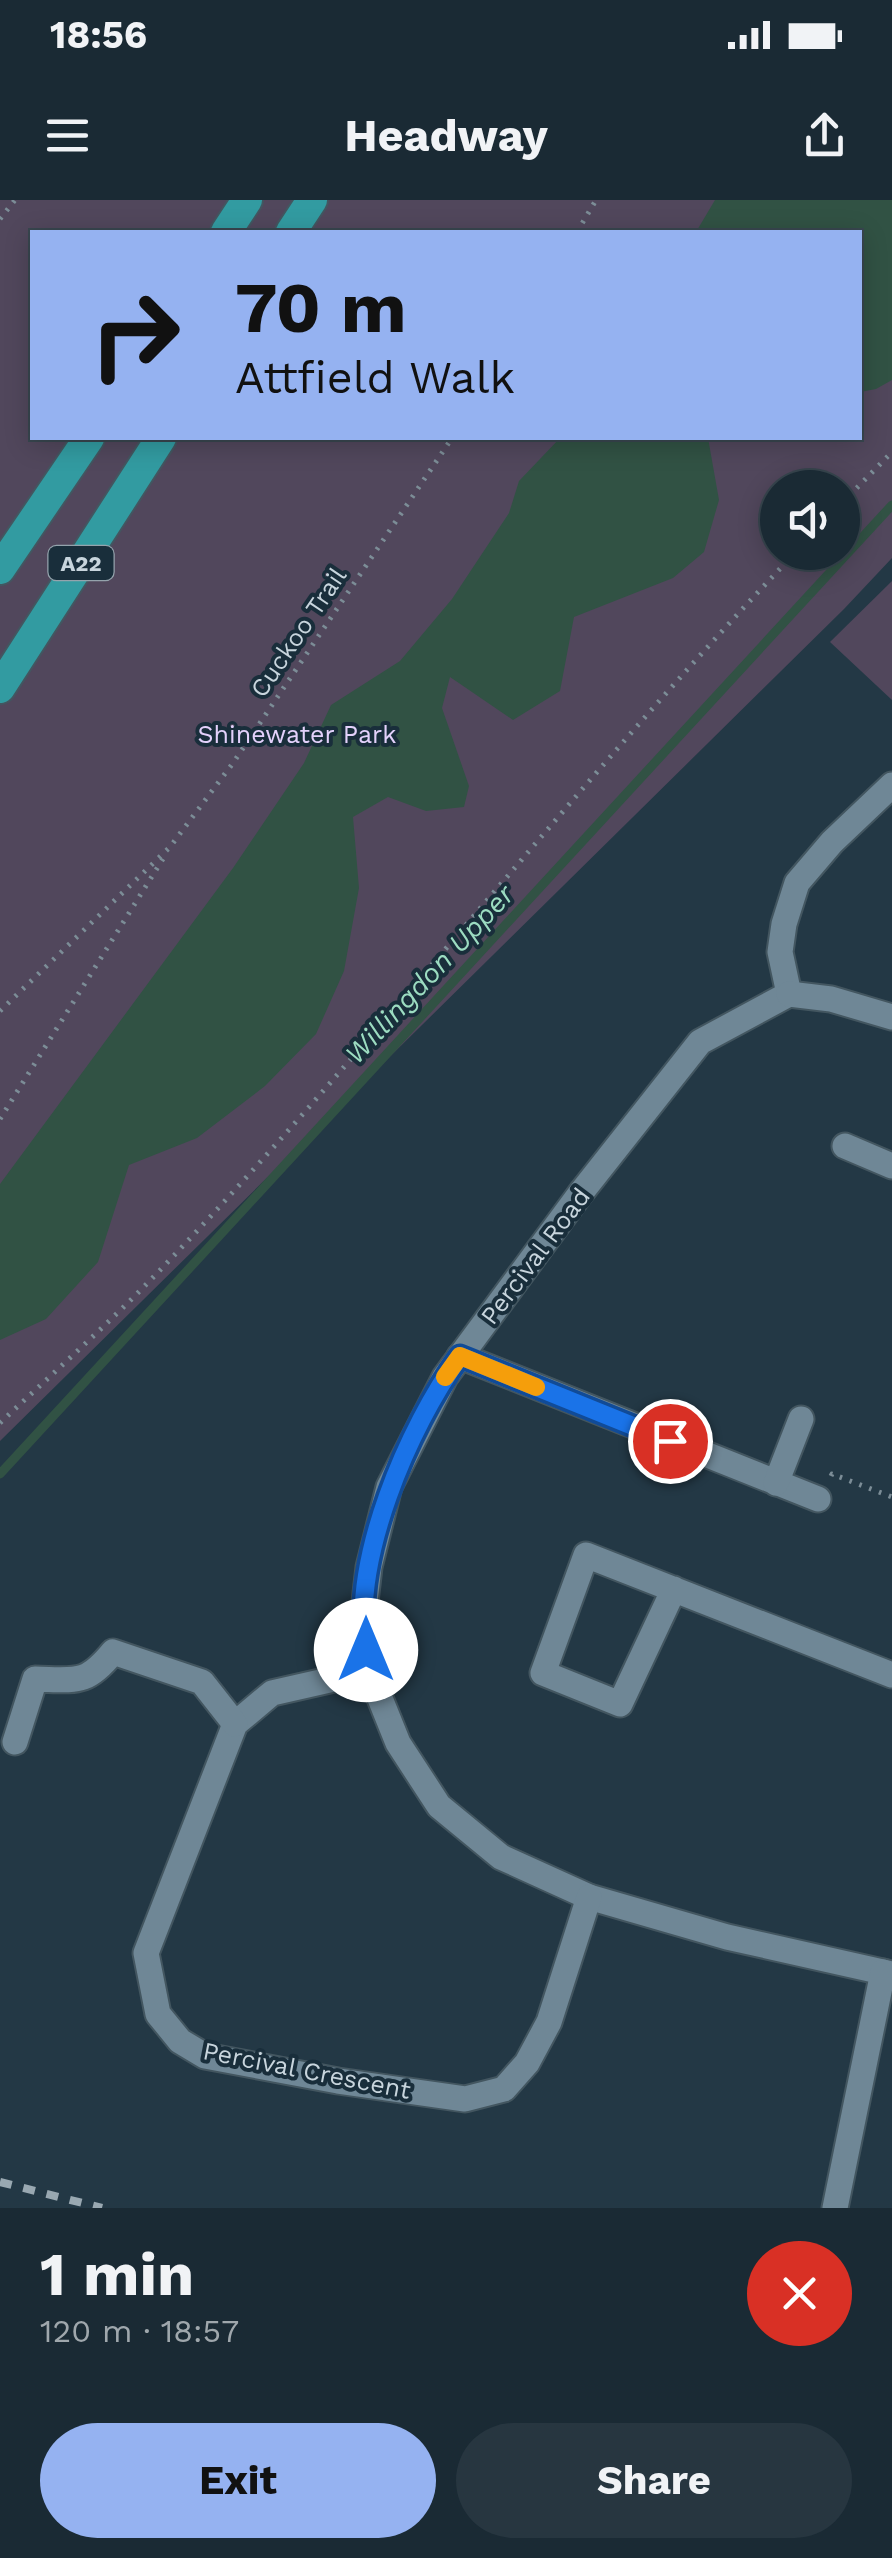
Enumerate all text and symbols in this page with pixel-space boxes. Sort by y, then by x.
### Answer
text: 18:56 [50,13,147,57]
icon: menu [40,108,95,163]
icon: share [797,108,852,163]
text: Headway [344,109,548,162]
text: 70 m [235,267,407,349]
icon: right [70,270,200,400]
text: Attfield Walk [235,351,515,404]
map controls [760,470,860,570]
button: sound [760,470,860,570]
road number: A22 [48,546,114,580]
street label: Cuckoo Trail [245,562,353,702]
park label: Shinewater Park [198,720,396,749]
water label: Willingdon Upper [338,877,521,1071]
street label: Percival Road [475,1182,596,1330]
pin [628,1399,713,1484]
icon: arrive [643,1414,698,1469]
position arrow [314,1598,418,1702]
street label: Percival Crescent [201,2036,414,2105]
text: 1 min [40,2239,194,2310]
button: close [747,2241,852,2346]
text: 120 m · 18:57 [40,2312,239,2350]
button: Exit [40,2423,436,2538]
button: Share [456,2423,852,2538]

